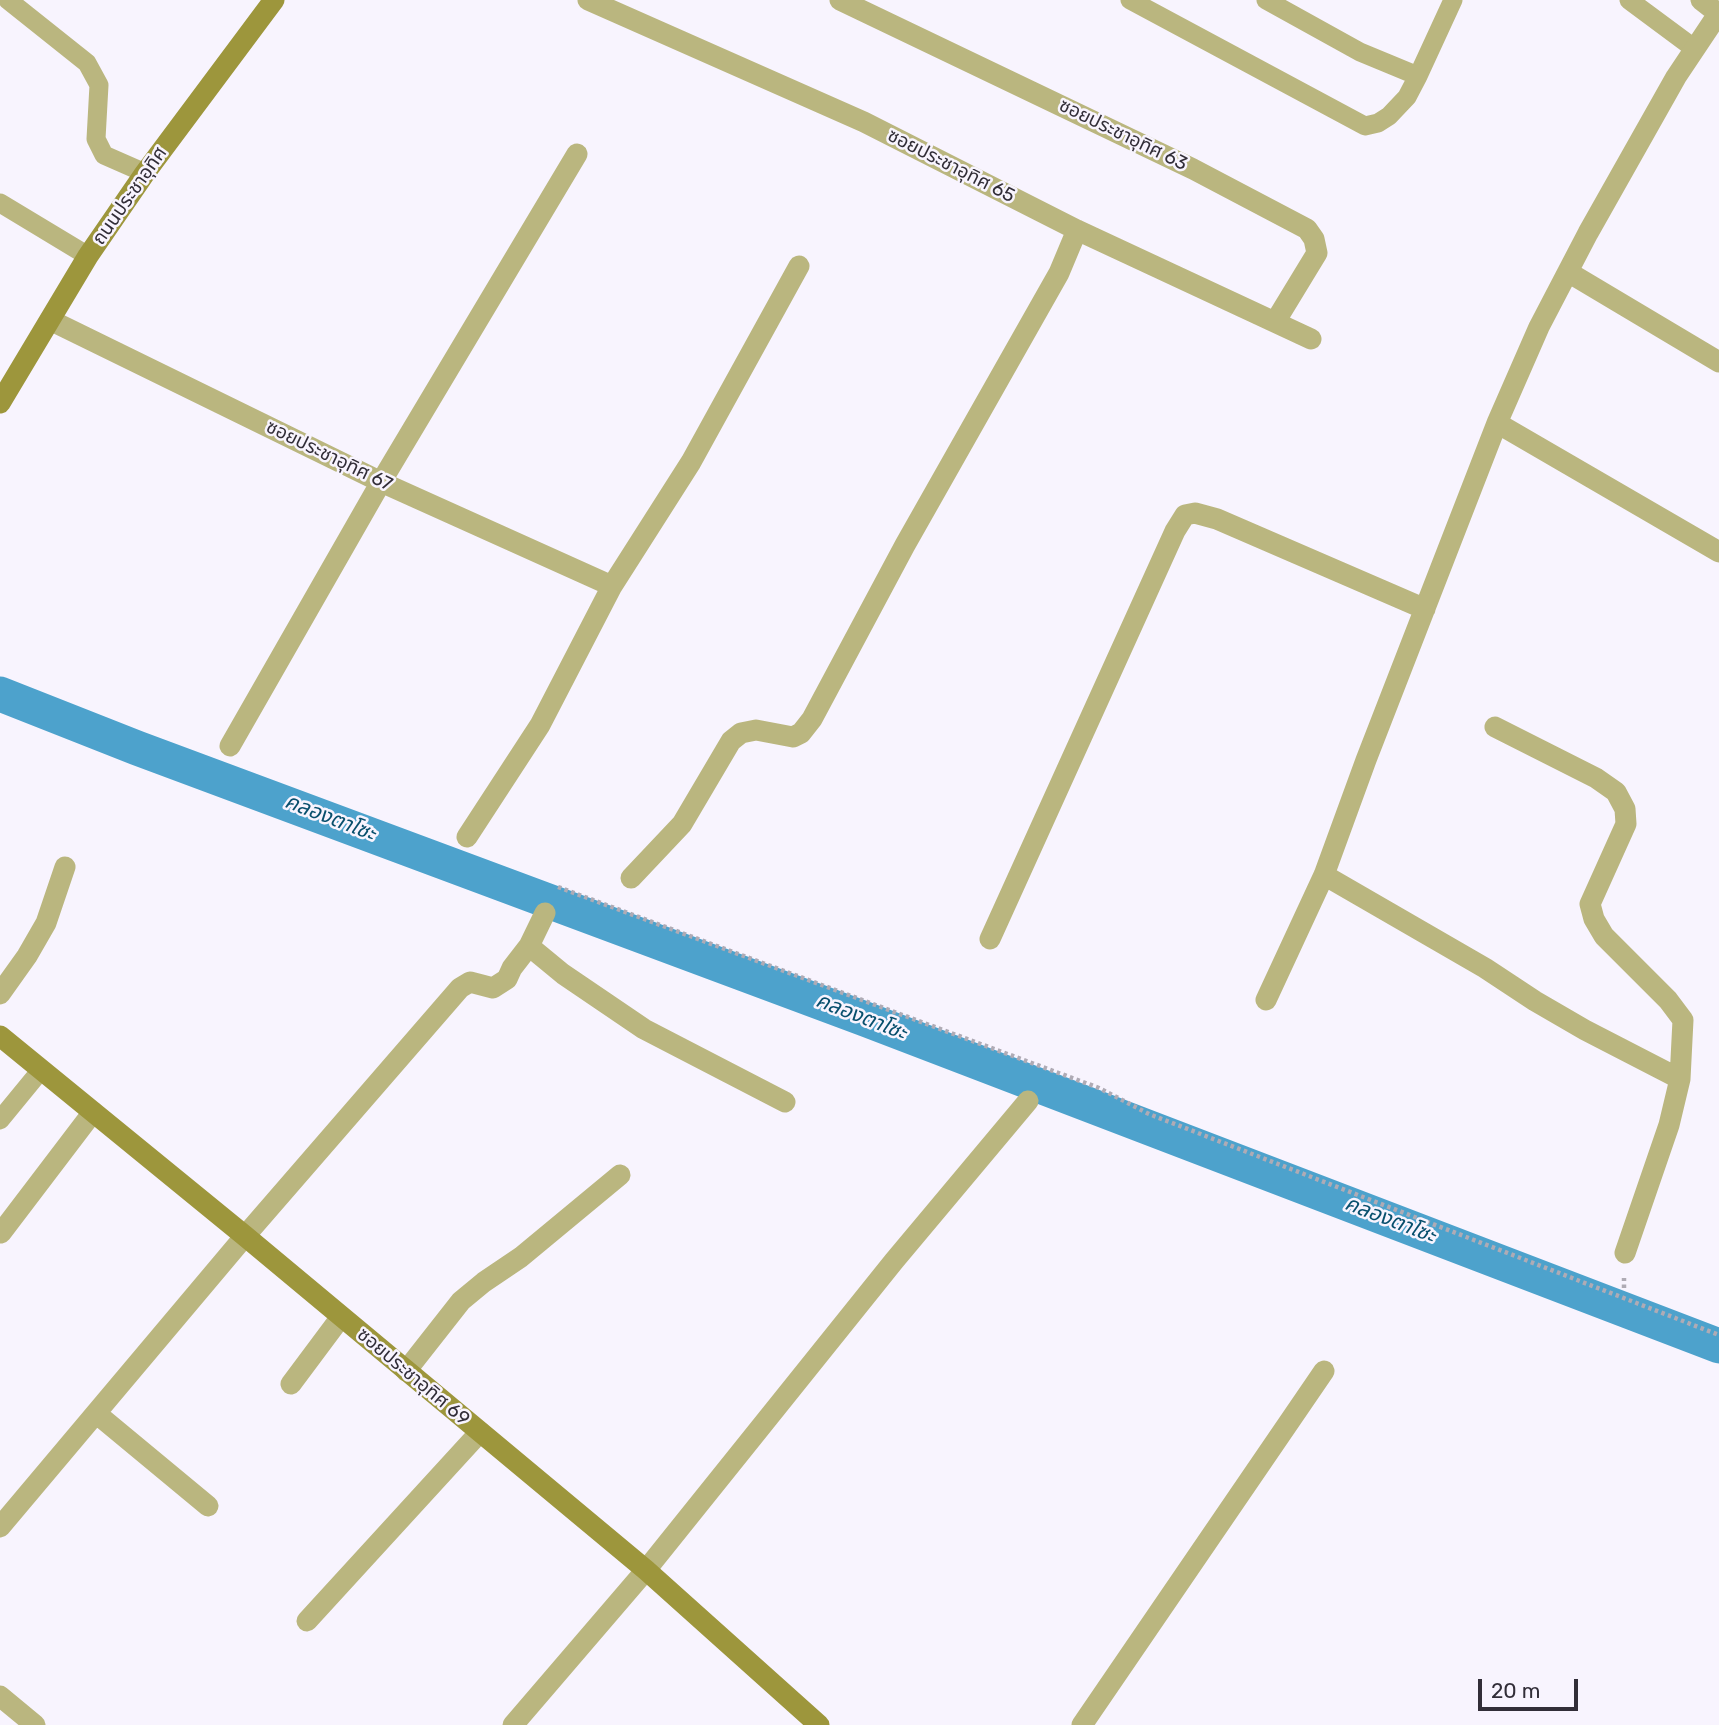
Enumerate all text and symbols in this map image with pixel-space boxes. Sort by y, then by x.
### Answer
street label: ซอยประชาอุทิศ 63 [1055,94,1191,176]
street label: ซอยประชาอุทิศ 65 [883,124,1019,208]
street label: ถนนประชาอุทิศ [88,143,172,249]
street label: ซอยประชาอุทิศ 67 [262,416,396,496]
water label: คลองตาโซะ [281,789,379,847]
water label: คลองตาโซะ [812,988,910,1046]
water label: คลองตาโซะ [1341,1191,1439,1249]
street label: ซอยประชาอุทิศ 69 [352,1323,474,1431]
scale bar [1481,1666,1581,1710]
text: 20 m [1491,1678,1540,1703]

